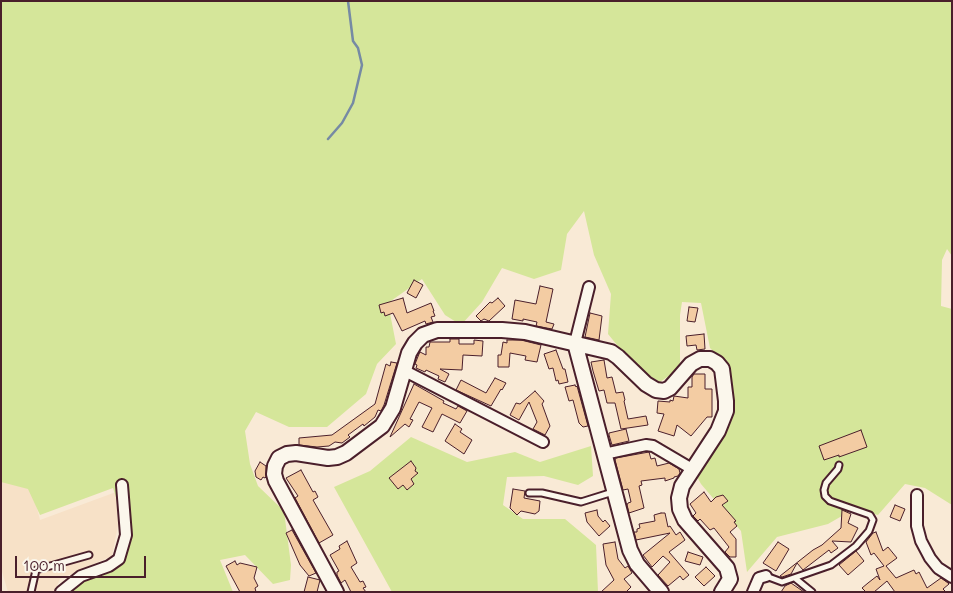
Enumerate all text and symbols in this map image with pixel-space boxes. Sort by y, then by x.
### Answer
scale bar [18,546,149,578]
text: 100 m [23,555,65,575]

